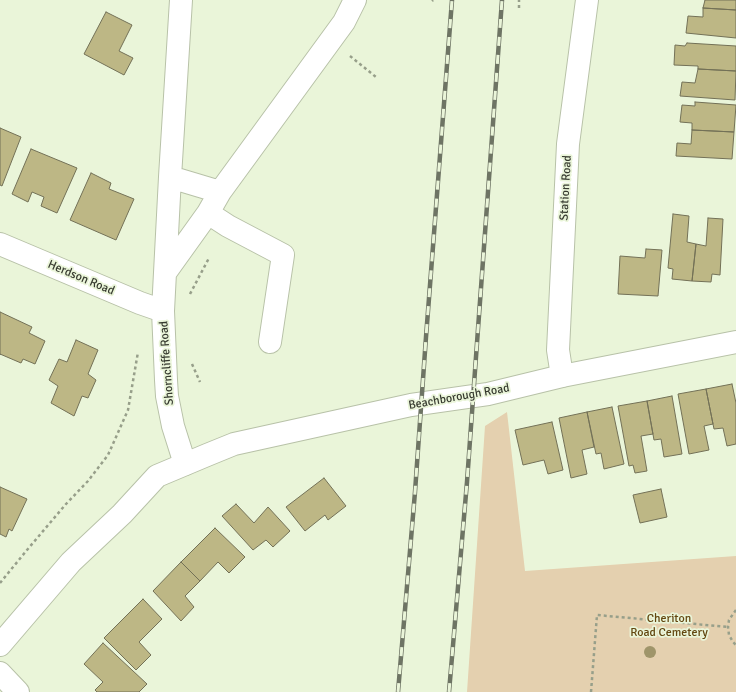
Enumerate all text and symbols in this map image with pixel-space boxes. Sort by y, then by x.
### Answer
street label: Station Road [557,155,575,221]
street label: Herdson Road [45,257,117,299]
street label: Shorncliffe Road [157,320,177,406]
street label: Beachborough Road [407,381,511,413]
park label: Cheriton Road Cemetery [630,612,708,640]

